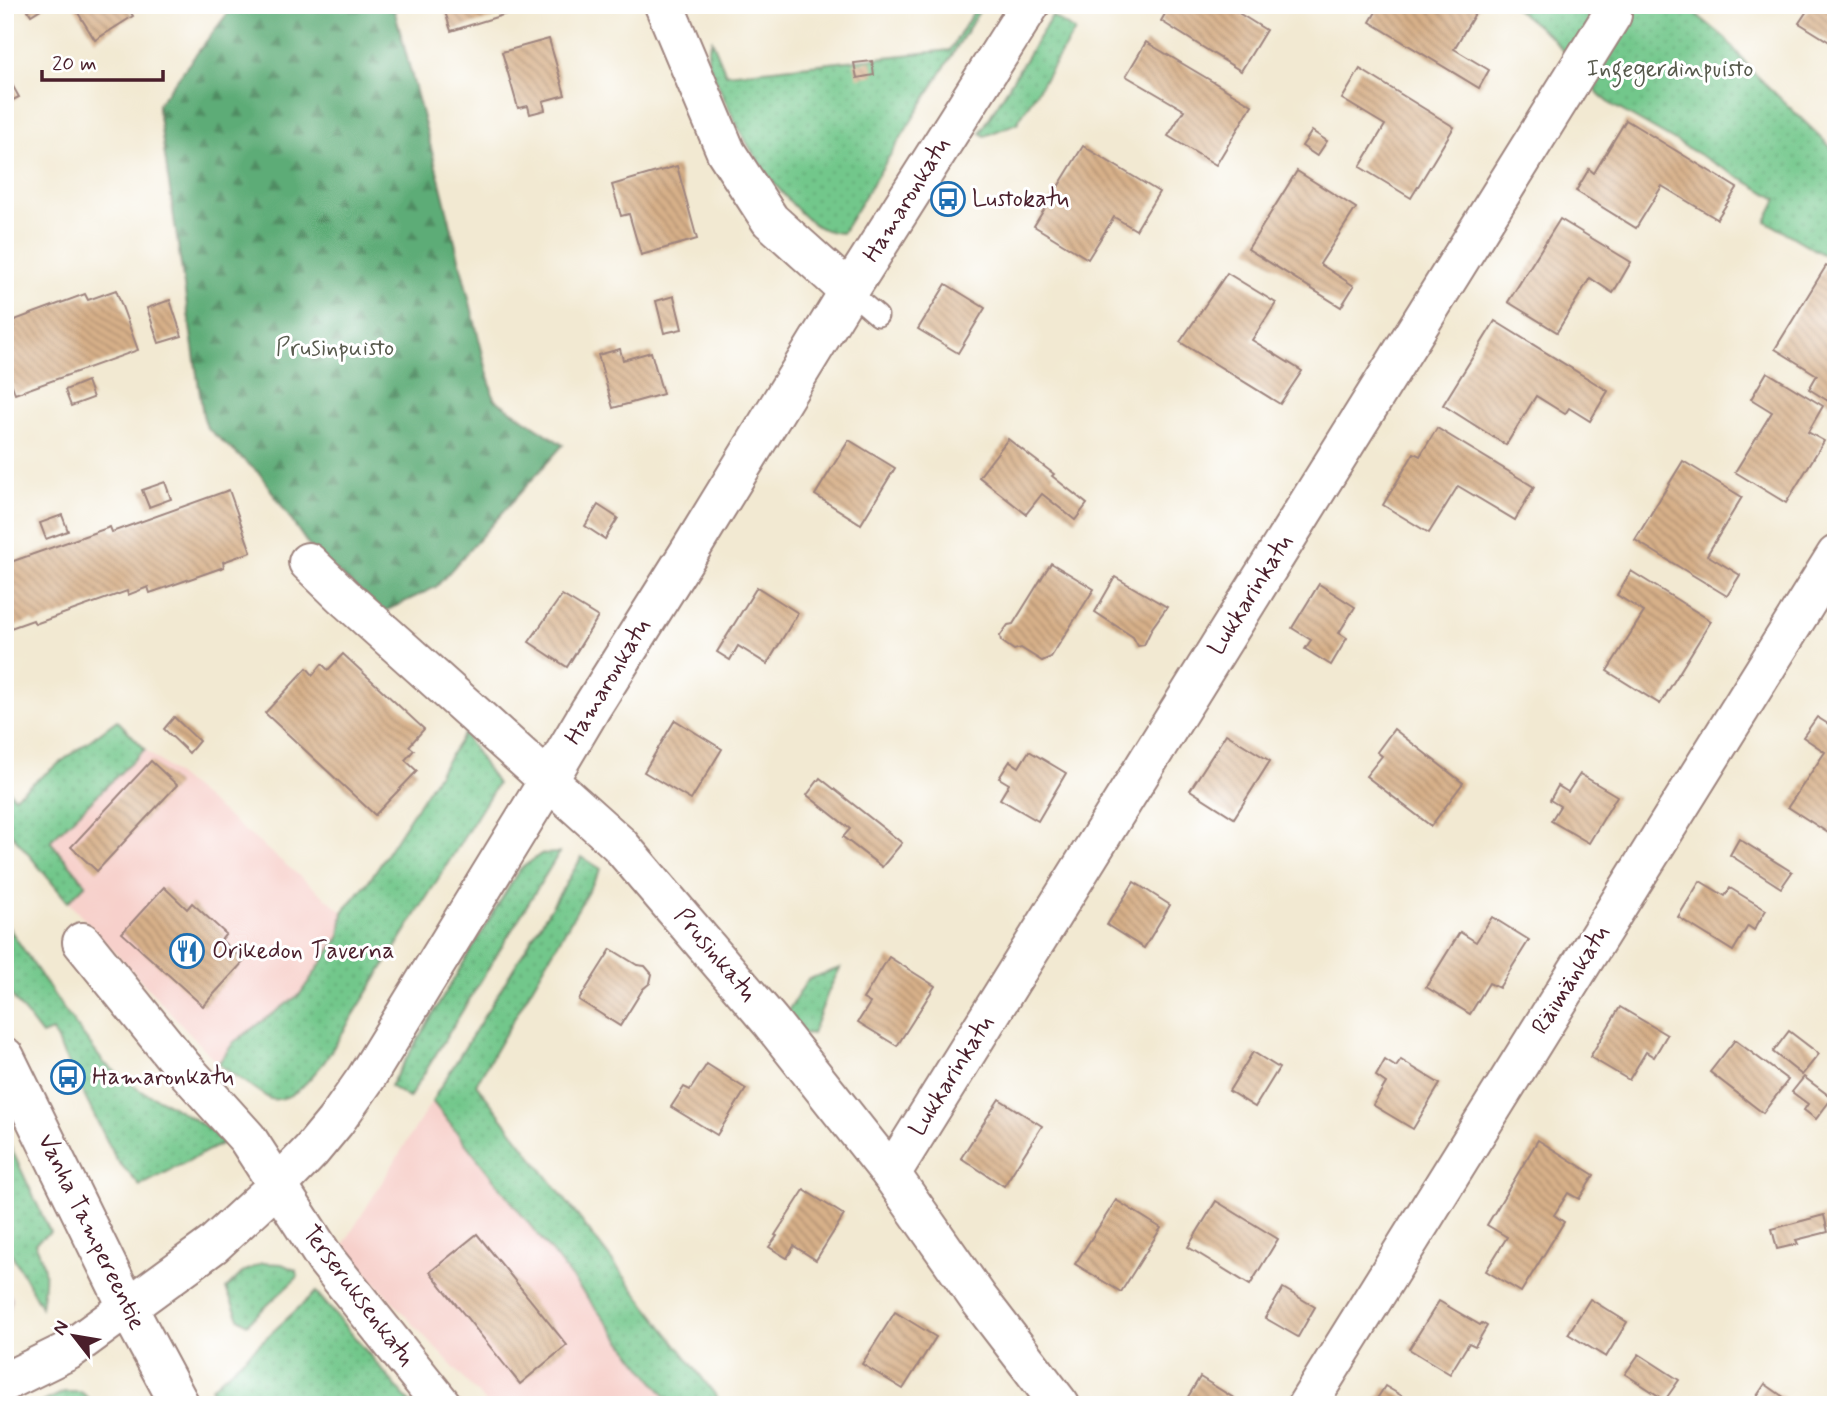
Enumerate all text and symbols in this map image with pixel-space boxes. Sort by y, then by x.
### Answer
scale bar [42,38,163,82]
text: 20 m [52,50,97,78]
park label: Ingegerdinpuisto [1587,54,1753,88]
street label: Hamaronkatu [856,132,958,268]
bus stop icon: Lustokatu [929,180,967,218]
place label: Lustokatu [972,184,1069,215]
park label: Prusinpuisto [276,333,394,364]
street label: Lukkarinkatu [1202,529,1300,661]
street label: Hamaronkatu [558,613,658,751]
street label: Prusinkatu [667,902,763,1008]
street label: Räimänkatu [1525,919,1617,1041]
restaurant icon: Orikedon Taverna [168,932,206,970]
place label: Orikedon Taverna [212,936,395,967]
street label: Lukkarinkatu [903,1010,1001,1142]
bus stop icon: Hamaronkatu [49,1058,87,1096]
place label: Hamaronkatu [92,1062,234,1093]
street label: Vanha Tampereentie [30,1129,152,1335]
street label: Terseruksenkatu [295,1219,421,1373]
north arrow [38,1302,108,1372]
text: N [47,1316,75,1340]

